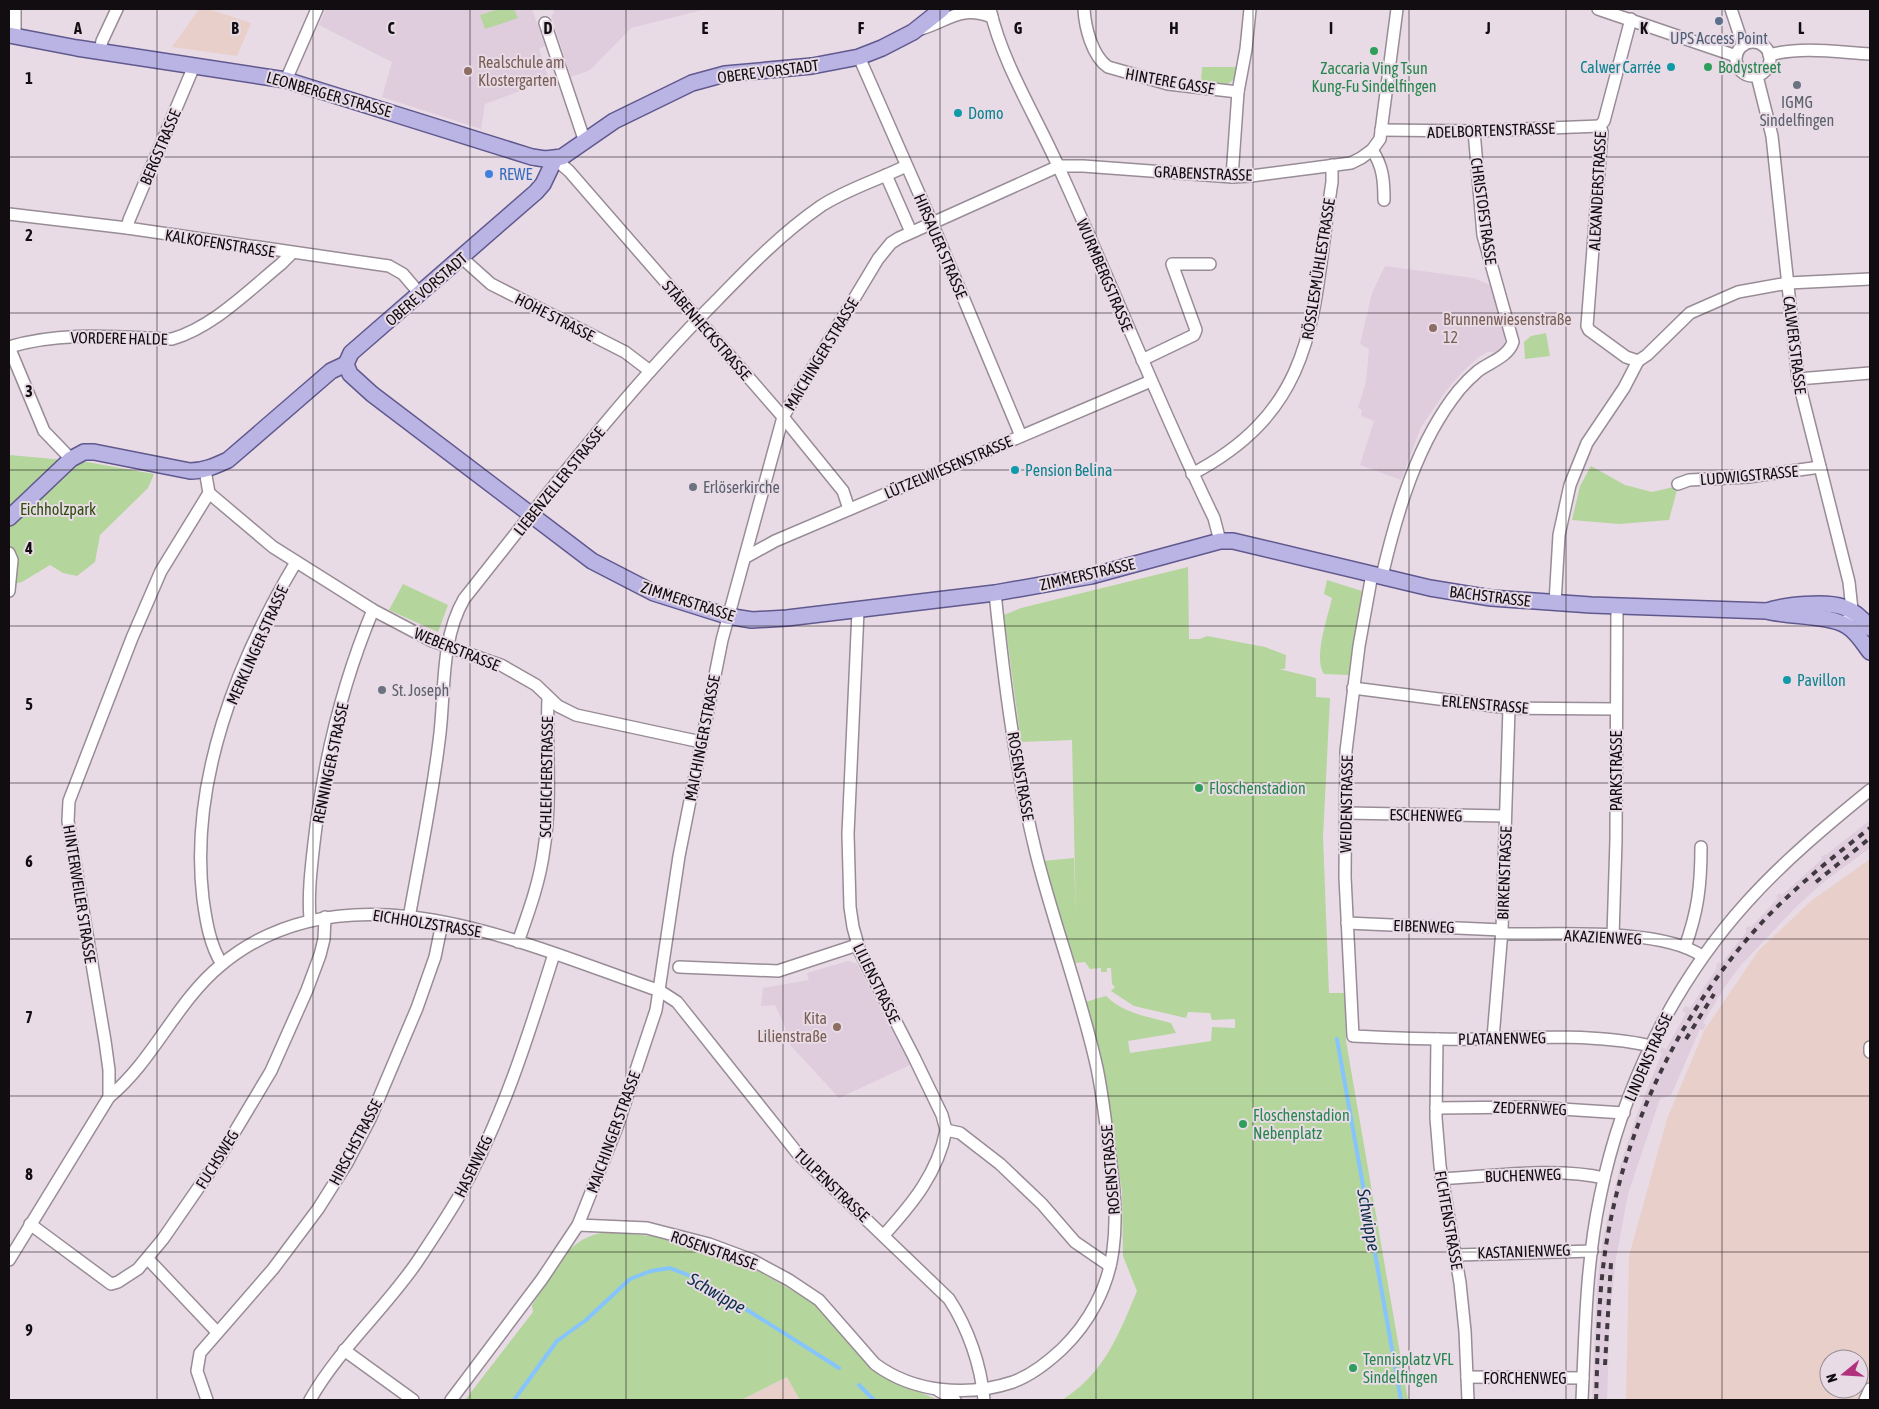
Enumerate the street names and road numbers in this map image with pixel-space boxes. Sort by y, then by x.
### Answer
street label: OBERE VORSTADT [716,56,820,86]
street label: HINTERE GASSE [1124,64,1216,98]
street label: LEONBERGER STRASSE [264,68,394,121]
street label: BERGSTRASSE [136,106,184,188]
street label: ADELBORTENSTRASSE [1427,119,1555,141]
street label: ALEXANDERSTRASSE [1585,131,1609,251]
street label: CHRISTOFSTRASSE [1468,156,1500,266]
street label: GRABENSTRASSE [1154,162,1252,184]
street label: HIRSAUER STRASSE [911,191,971,301]
street label: RÖSSLESMÜHLESTRASSE [1298,197,1338,341]
street label: WURMBERGSTRASSE [1073,216,1137,334]
street label: KALKOFENSTRASSE [164,225,276,261]
street label: OBERE VORSTADT [381,249,471,329]
street label: STÄBENHECKSTRASSE [659,277,755,384]
street label: HOHE STRASSE [512,289,598,345]
street label: MAICHINGER STRASSE [780,294,862,413]
street label: CALWER STRASSE [1780,295,1810,395]
street label: VORDERE HALDE [70,328,168,348]
street label: LIEBENZELLER STRASSE [510,423,608,539]
street label: LÜTZELWIESENSTRASSE [881,432,1015,502]
street label: LUDWIGSTRASSE [1699,462,1799,488]
street label: ZIMMERSTRASSE [1038,554,1137,594]
street label: ZIMMERSTRASSE [639,577,737,625]
street label: BACHSTRASSE [1448,582,1532,610]
street label: MERKLINGER STRASSE [223,583,291,707]
street label: WEBERSTRASSE [412,624,503,674]
street label: MAICHINGER STRASSE [681,673,723,803]
street label: ERLENSTRASSE [1441,691,1529,717]
street label: RENNINGER STRASSE [308,701,352,825]
street label: SCHLEICHERSTRASSE [536,716,556,838]
street label: ROSENSTRASSE [1004,730,1038,822]
street label: PARKSTRASSE [1607,730,1625,811]
street label: WEIDENSTRASSE [1336,755,1356,853]
street label: ESCHENWEG [1389,805,1463,825]
street label: HINTERWEILER STRASSE [60,823,100,965]
street label: BIRKENSTRASSE [1493,826,1515,920]
street label: EICHHOLZSTRASSE [372,906,483,940]
street label: EIBENWEG [1393,916,1455,936]
street label: AKAZIENWEG [1564,926,1642,948]
street label: LILIENSTRASSE [850,940,904,1026]
street label: LINDENSTRASSE [1621,1010,1676,1104]
street label: PLATANENWEG [1458,1028,1546,1048]
street label: MAICHINGER STRASSE [583,1069,643,1195]
street label: HIRSCHSTRASSE [325,1096,385,1188]
street label: ZEDERNWEG [1493,1098,1567,1118]
street label: ROSENSTRASSE [1097,1124,1123,1216]
street label: FUCHSWEG [192,1126,242,1192]
street label: HASENWEG [450,1132,496,1200]
street label: TULPENSTRASSE [791,1145,873,1225]
street label: BUCHENWEG [1484,1165,1562,1185]
street label: FICHTENSTRASSE [1431,1169,1467,1271]
street label: ROSENSTRASSE [669,1227,760,1273]
street label: KASTANIENWEG [1477,1240,1571,1262]
street label: FORCHENWEG [1483,1369,1567,1387]

